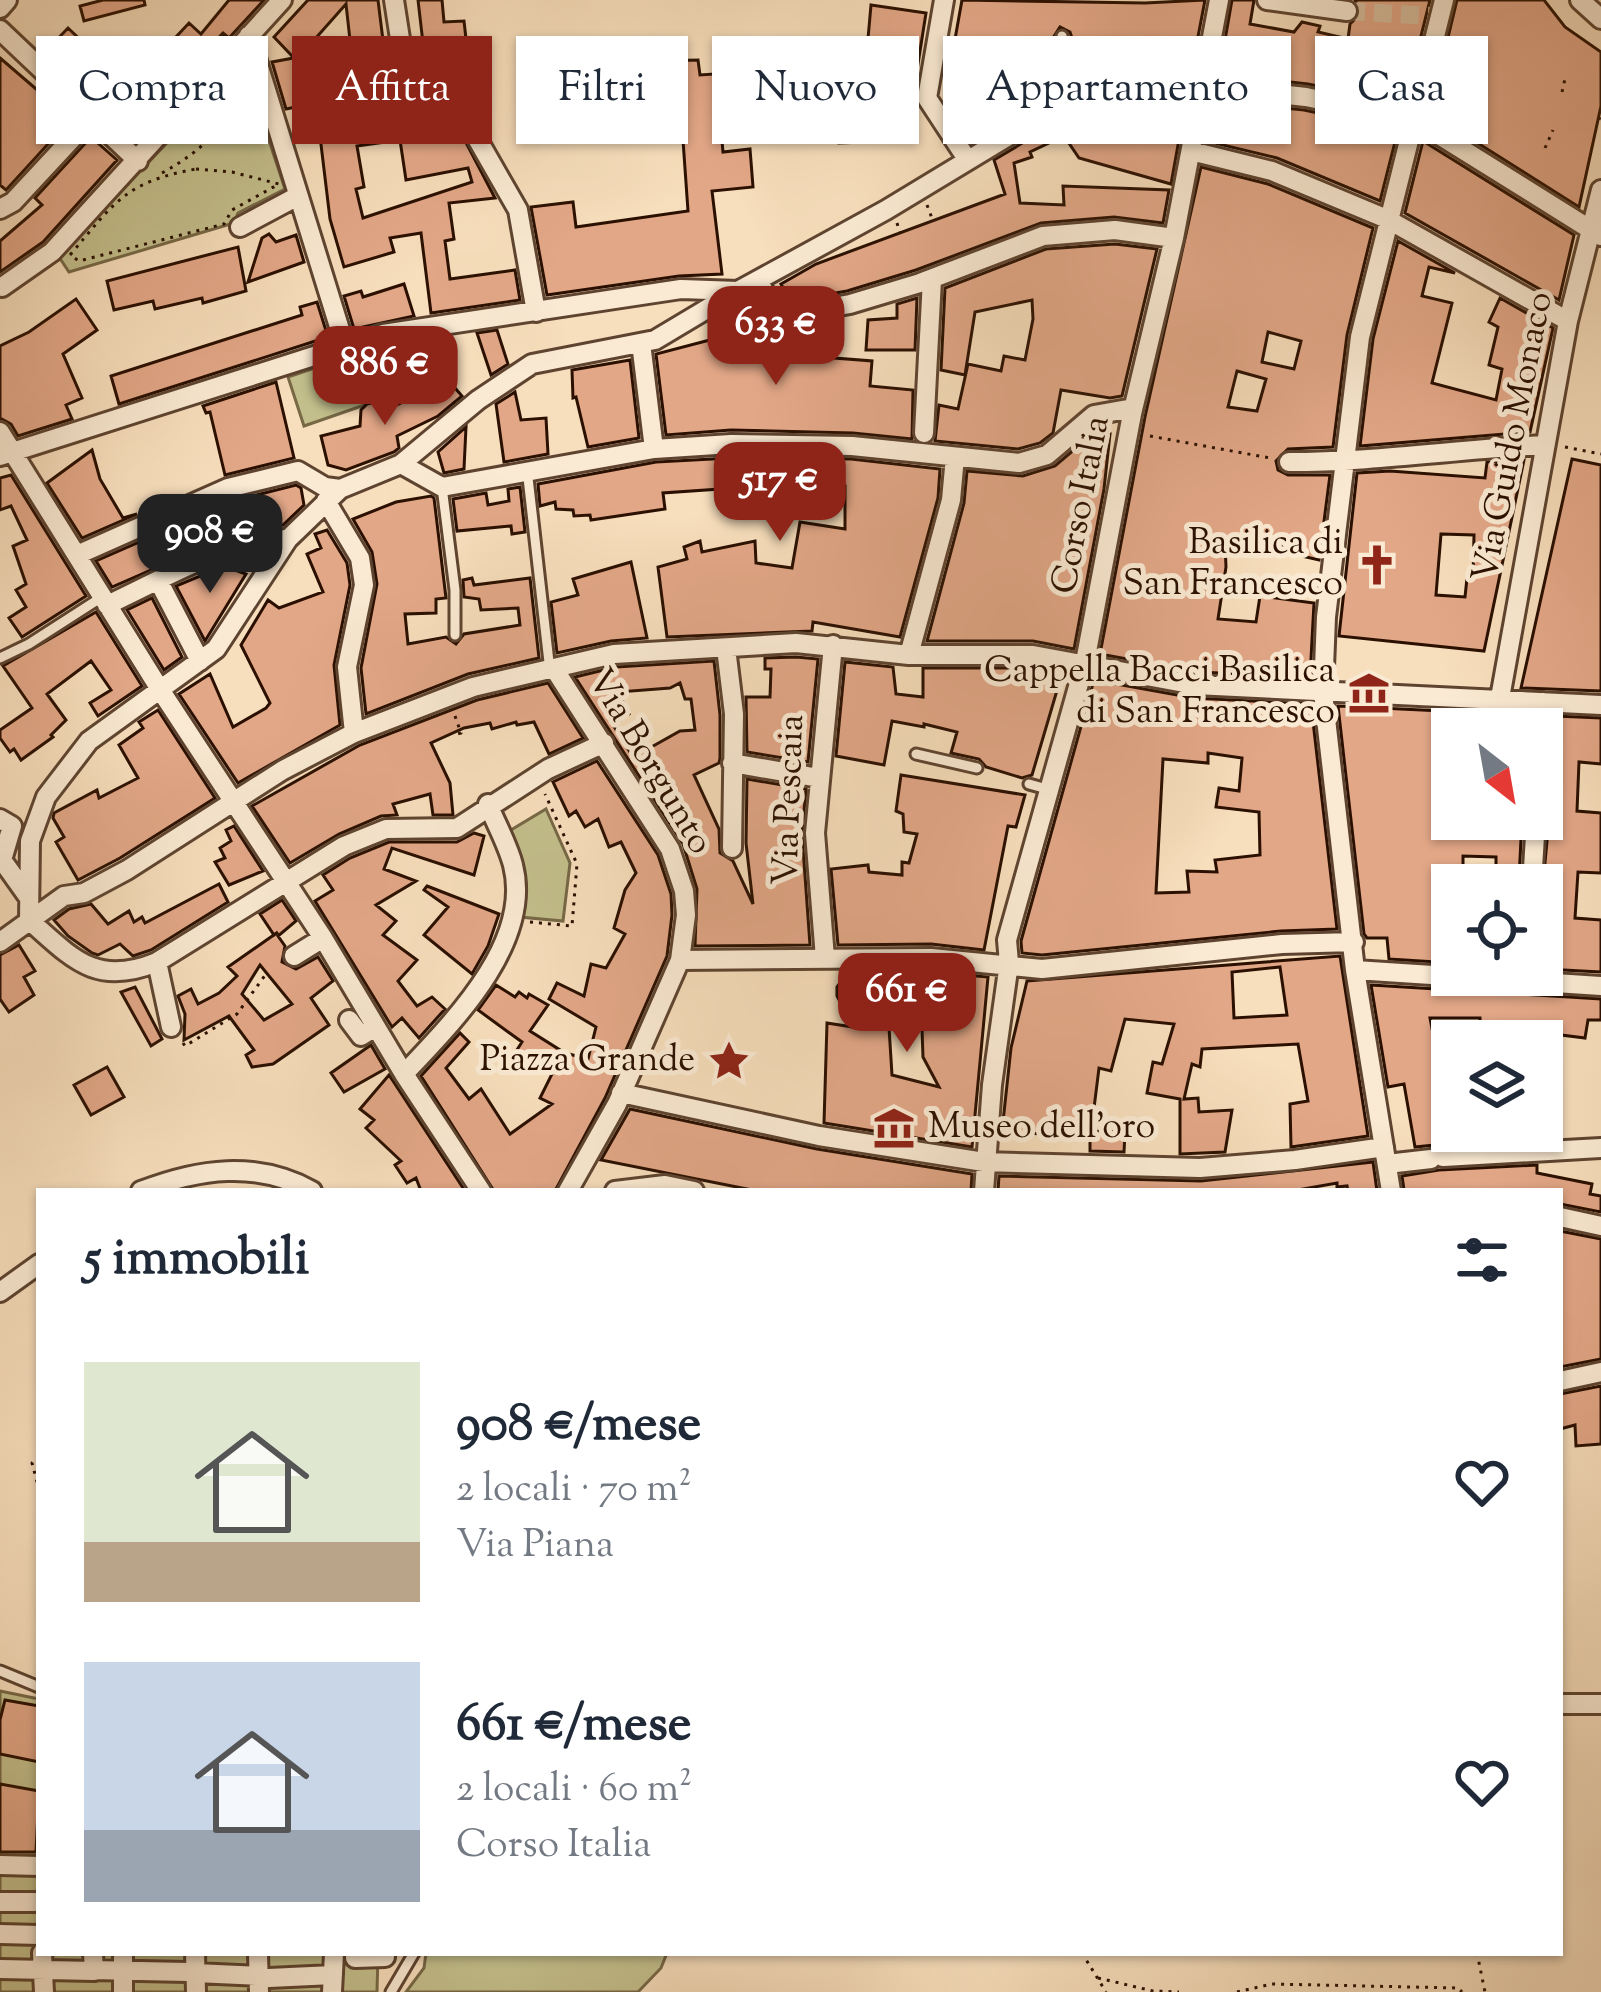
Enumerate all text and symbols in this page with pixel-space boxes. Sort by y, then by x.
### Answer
chip: Compra [36,36,268,144]
chip: Affitta [292,36,492,144]
chip: Filtri [516,36,688,144]
chip: Nuovo [712,36,919,144]
chip: Appartamento [943,36,1291,144]
chip: Casa [1315,36,1488,144]
pin: 633 € [692,286,860,388]
street label: Via Guido Monaco [1460,287,1568,587]
text: 633 € [734,297,818,353]
pin: 886 € [301,326,469,428]
text: 886 € [340,337,430,393]
street label: Corso Italia [1039,412,1125,598]
pin: 517 € [696,442,864,544]
text: 517 € [741,453,819,509]
pin: 908 € [126,494,294,596]
text: 908 € [164,505,256,561]
place label: Basilica di San Francesco [1122,518,1343,611]
church icon: Basilica di San Francesco [1354,542,1400,588]
place label: Cappella Bacci Basilica di San Francesco [984,646,1335,739]
street label: Via Borgunto [573,659,725,865]
museum icon: Cappella Bacci Basilica di San Francesco [1346,670,1392,716]
north arrow [1431,708,1563,840]
map controls [1431,708,1563,1152]
street label: Via Pescaia [761,714,819,886]
button: locate [1431,864,1563,996]
pin: 661 € [823,953,991,1055]
text: 661 € [865,964,949,1020]
button: layers [1431,1020,1563,1152]
place label: Piazza Grande [480,1035,695,1087]
place icon: Piazza Grande [706,1038,752,1084]
place label: Museo dell'oro [928,1102,1155,1154]
museum icon: Museo dell'oro [871,1105,917,1151]
text: 5 immobili [84,1224,309,1297]
icon: filters [1449,1227,1515,1293]
text: 908 €/mese [456,1390,701,1463]
icon: home [180,1410,324,1554]
icon: heart [1449,1449,1515,1515]
text: 2 locali · 70 m² [456,1463,692,1519]
text: Via Piana [456,1519,614,1575]
text: 661 €/mese [456,1690,692,1763]
icon: home [180,1710,324,1854]
icon: heart [1449,1749,1515,1815]
text: 2 locali · 60 m² [456,1763,692,1819]
text: Corso Italia [456,1819,651,1875]

